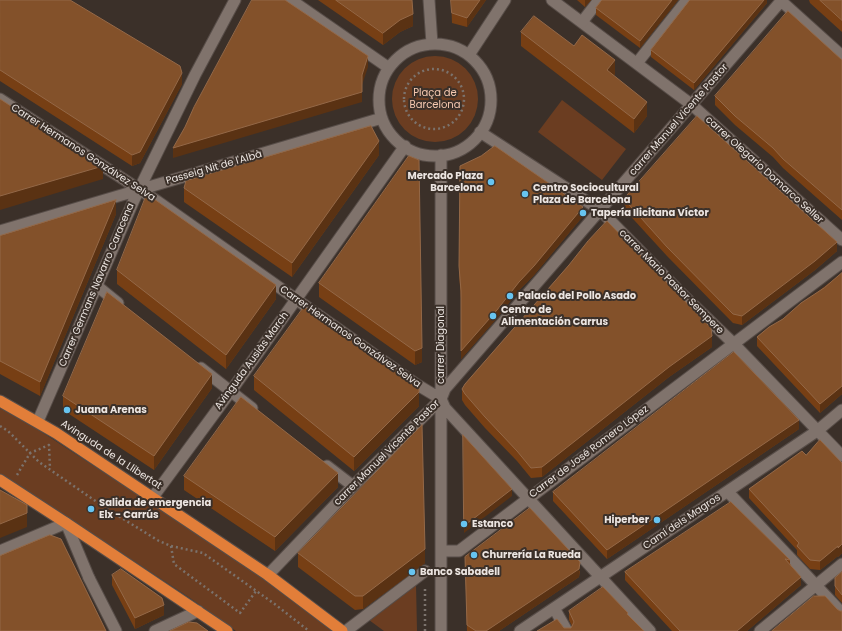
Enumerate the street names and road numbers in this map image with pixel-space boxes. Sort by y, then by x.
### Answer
street label: carrer Manuel Vicente Pastor [627,62,731,178]
street label: Carrer Hermanos Gonzálvez Selva [9,102,157,204]
street label: carrer Olegario Domarco Seller [703,114,825,226]
street label: Passeig Nit de l'Albà [165,149,263,187]
street label: Carrer Germans Navarro Caracena [57,201,137,369]
street label: carrer Mario Pastor Sempere [616,227,726,337]
street label: Carrer Hermanos Gonzálvez Selva [277,283,423,391]
street label: carrer Diagonal [435,306,447,384]
street label: Avinguda Ausiàs March [213,310,291,412]
street label: carrer Manuel Vicente Pastor [332,398,442,508]
street label: Carrer de José Romero López [527,403,651,501]
street label: Avinguda de la Llibertat [58,418,164,492]
street label: Camí dels Magros [641,492,723,552]

